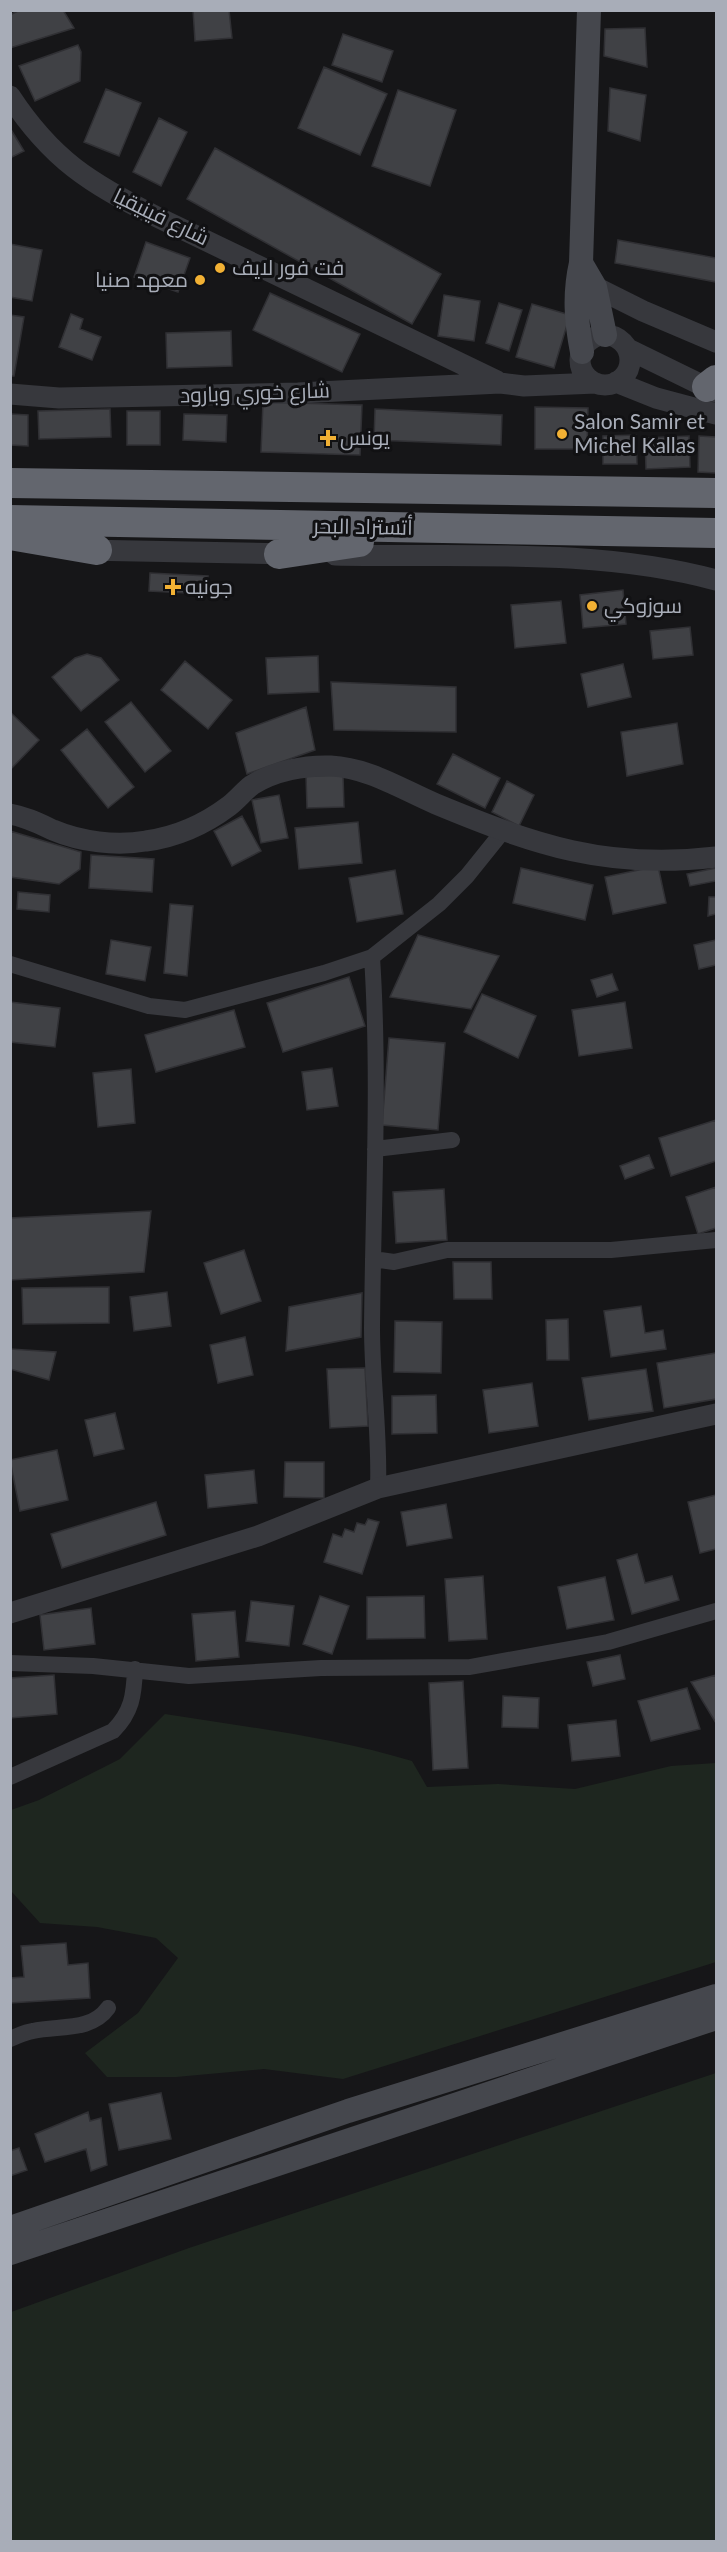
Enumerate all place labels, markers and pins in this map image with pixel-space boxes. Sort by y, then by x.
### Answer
place label: فت فور لايف [232,254,344,280]
marker: فت فور لايف [213,261,227,275]
place label: معهد صنيا [95,266,188,293]
marker: معهد صنيا [193,273,207,287]
place label: Salon Samir et Michel Kallas [574,408,705,457]
place label: يونس [340,424,390,451]
marker: Salon Samir et Michel Kallas [555,427,569,441]
marker: يونس [321,431,335,445]
place label: جونيه [185,573,233,599]
marker: جونيه [166,580,180,594]
place label: سوزوكي [604,592,682,622]
marker: سوزوكي [585,599,599,613]

